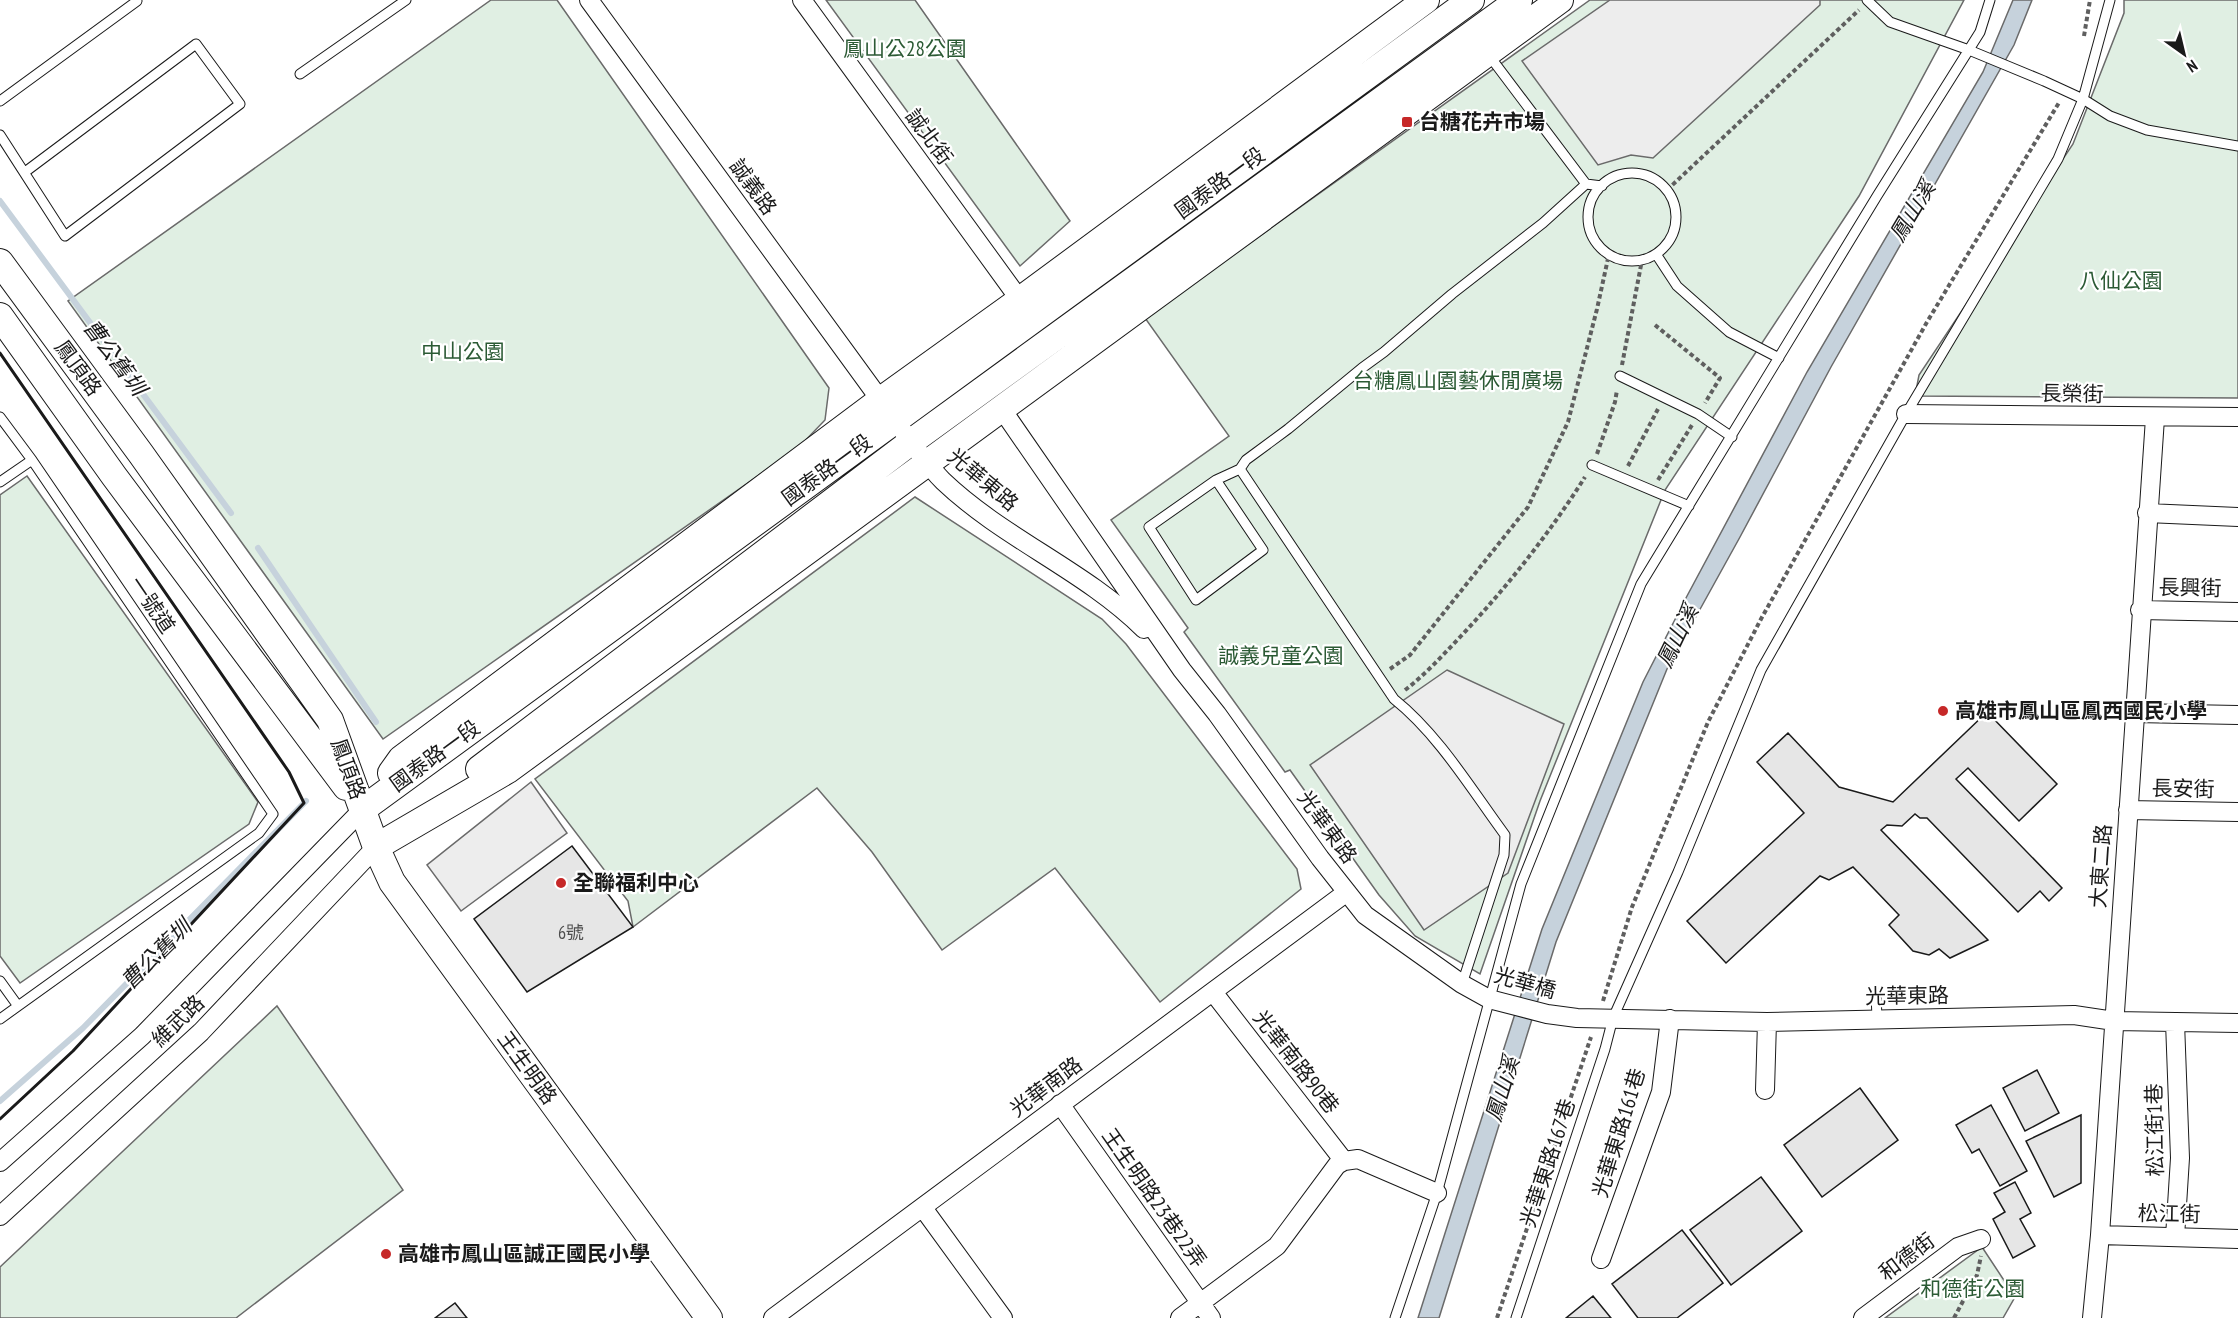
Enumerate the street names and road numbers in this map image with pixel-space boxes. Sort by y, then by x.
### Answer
street label: 誠北街 [900,103,959,170]
street label: 國泰路一段 [1169,141,1270,224]
street label: 誠義路 [724,153,783,220]
street label: 鳳頂路 [49,334,108,401]
street label: 長榮街 [2040,379,2104,408]
street label: 國泰路一段 [776,428,877,511]
street label: 光華東路 [942,442,1024,517]
street label: 一號道 [124,571,181,638]
street label: 長興街 [2158,573,2222,602]
street label: 國泰路一段 [384,714,485,797]
street label: 鳳頂路 [325,735,372,803]
street label: 長安街 [2151,774,2215,803]
street label: 光華東路 [1292,785,1363,869]
street label: 大東二路 [2084,823,2117,909]
street label: 光華橋 [1491,961,1559,1004]
street label: 光華東路 [1865,981,1949,1010]
street label: 維武路 [146,989,210,1052]
street label: 光華南路90巷 [1248,1005,1345,1119]
street label: 王生明路 [492,1026,563,1110]
street label: 光華南路 [1004,1051,1087,1123]
street label: 光華東路161巷 [1586,1065,1651,1201]
street label: 松江街1巷 [2140,1083,2169,1177]
street label: 光華東路167巷 [1514,1095,1581,1230]
street label: 王生明路23巷22弄 [1096,1123,1212,1273]
street label: 松江街 [2137,1199,2201,1228]
street label: 和德街 [1873,1227,1940,1286]

